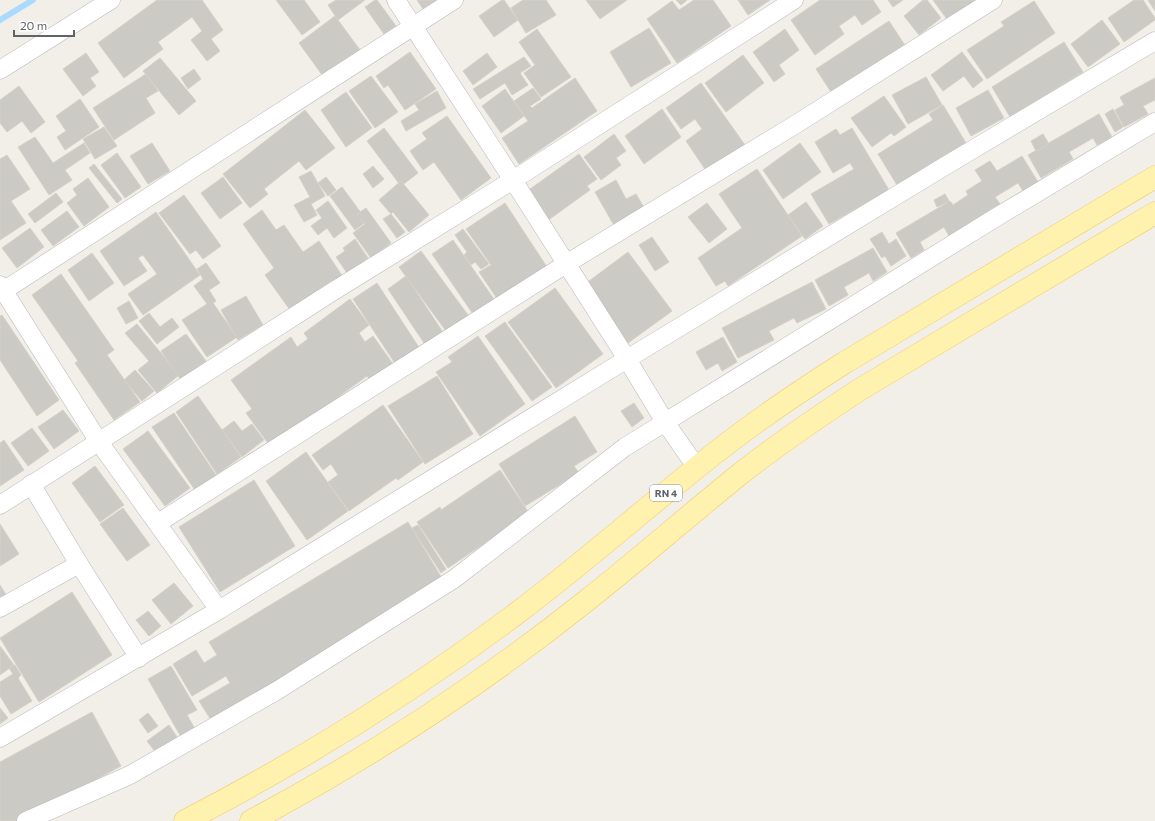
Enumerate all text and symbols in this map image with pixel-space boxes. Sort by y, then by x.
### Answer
scale bar [14,12,74,38]
text: 20 m [20,18,47,32]
road number: RN 4 [650,485,682,501]

